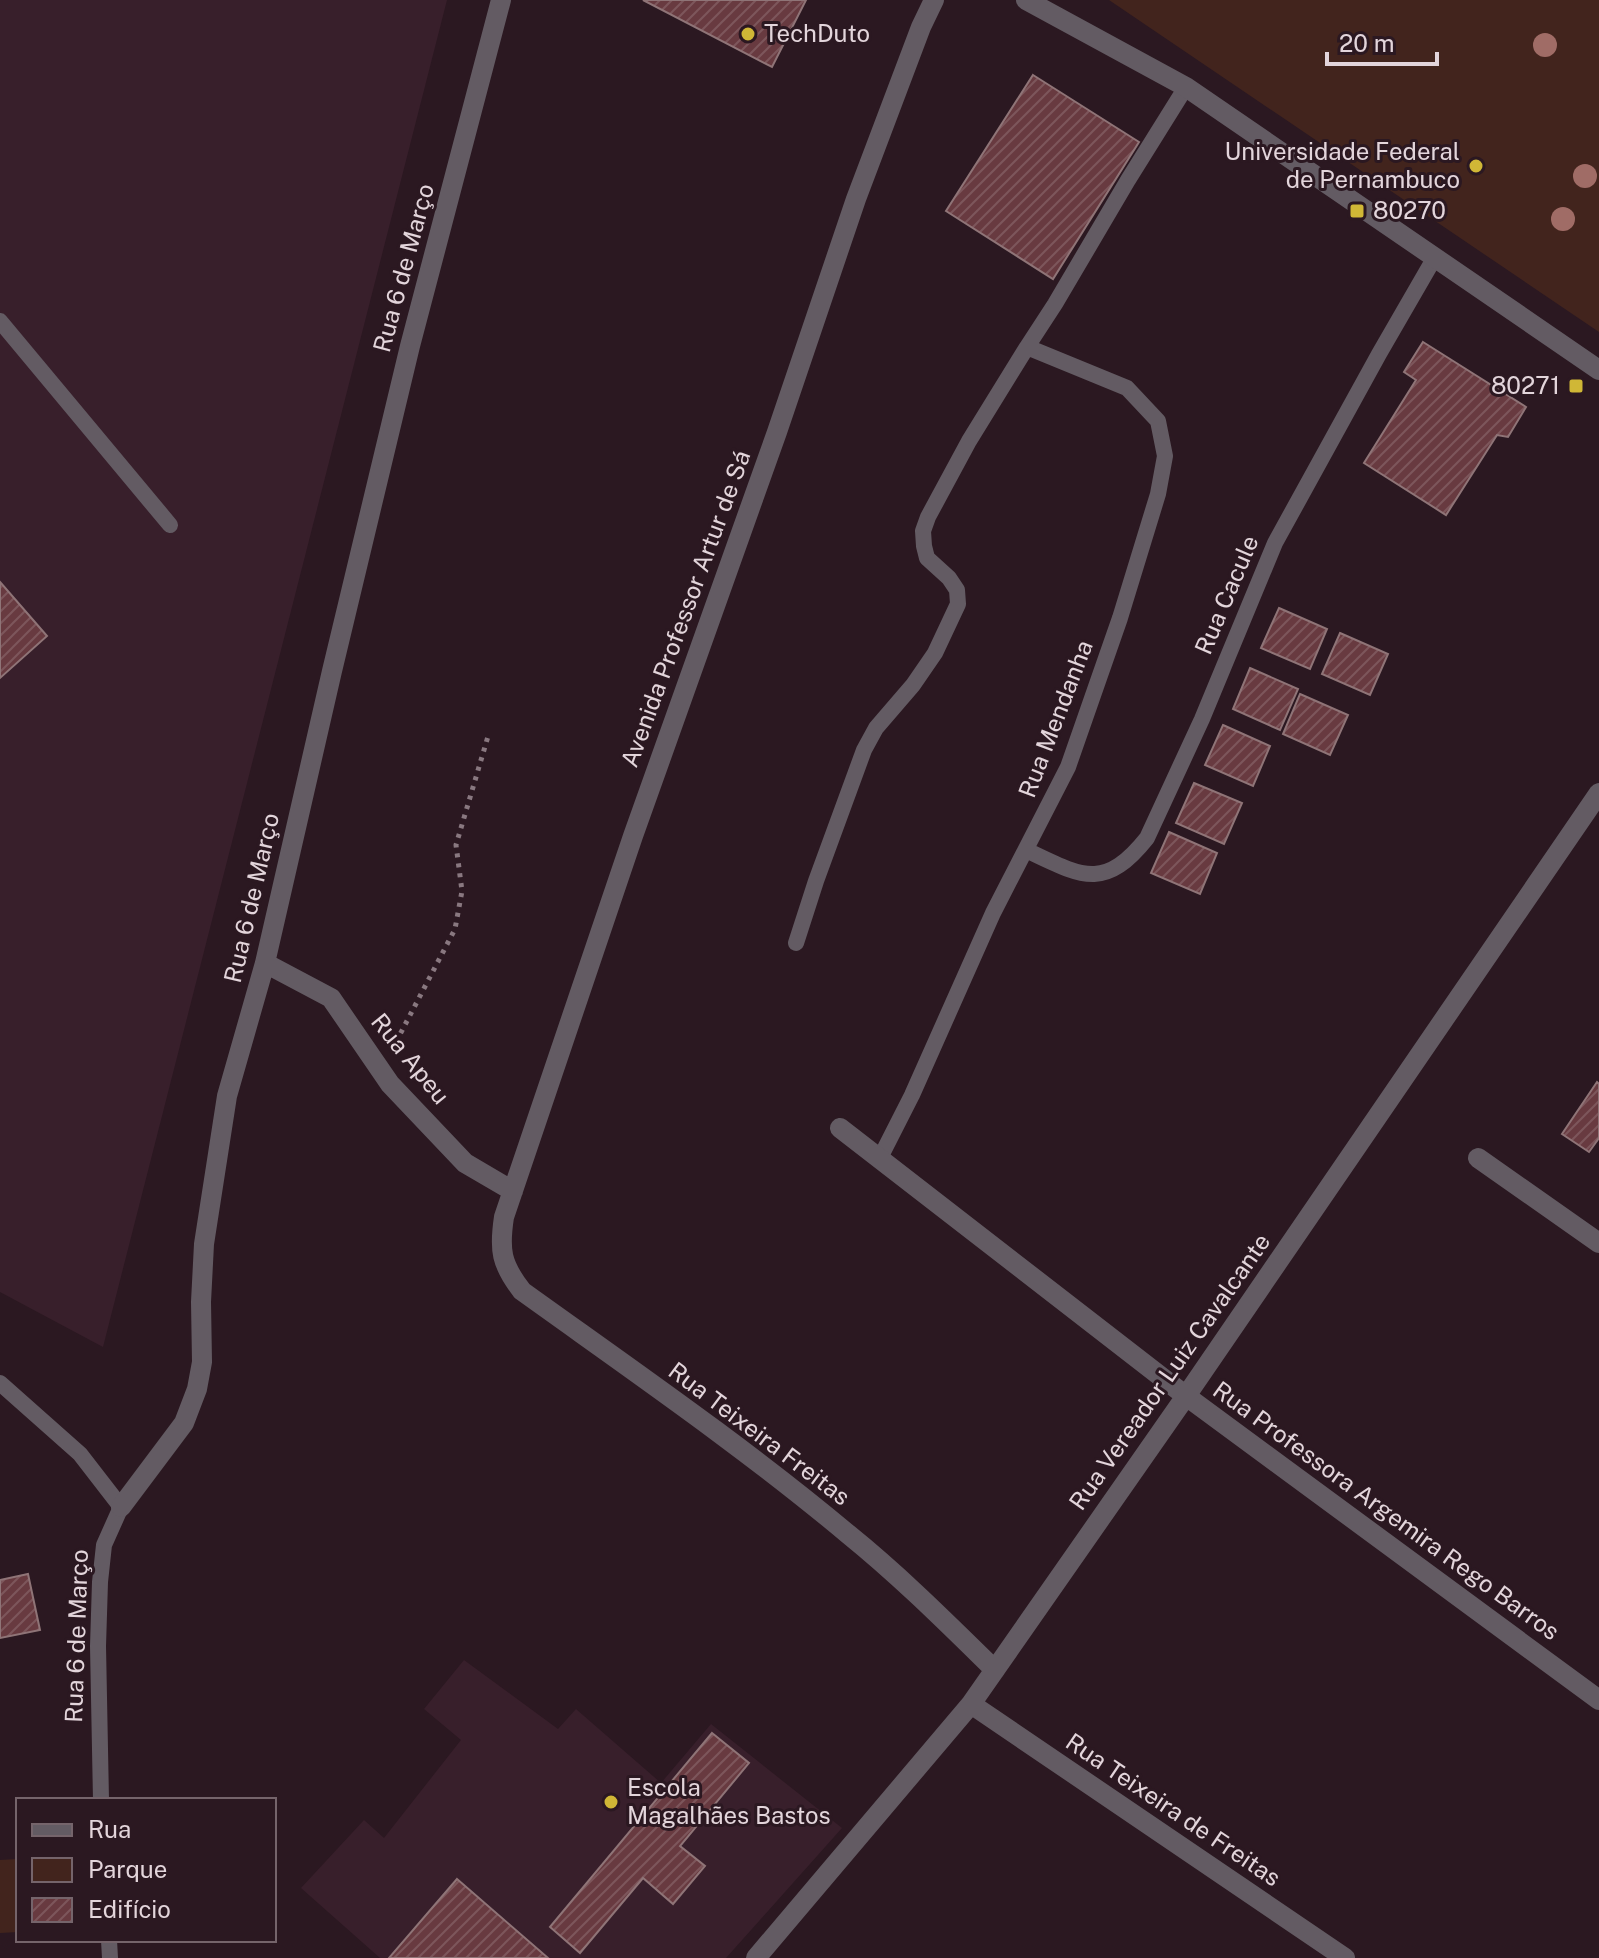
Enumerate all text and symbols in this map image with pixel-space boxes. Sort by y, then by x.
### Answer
scale bar [1327,16,1437,66]
place label: TechDuto [764,19,870,47]
marker: TechDuto [739,25,757,43]
text: 20 m [1339,29,1395,57]
place label: Universidade Federal de Pernambuco [1224,137,1460,193]
marker: Universidade Federal de Pernambuco [1467,157,1485,175]
street label: Rua 6 de Março [367,180,439,355]
place label: 80270 [1373,196,1446,224]
marker: 80270 [1348,202,1366,220]
place label: 80271 [1491,371,1560,399]
marker: 80271 [1567,377,1585,395]
street label: Avenida Professor Artur de Sá [615,447,755,771]
street label: Rua Cacule [1189,531,1264,658]
street label: Rua Mendanha [1012,636,1098,801]
street label: Rua 6 de Março [218,810,284,985]
street label: Rua Apeu [366,1008,456,1109]
street label: Rua Vereador Luiz Cavalcante [1063,1228,1275,1515]
street label: Rua Teixeira Freitas [663,1356,856,1510]
street label: Rua Professora Argemira Rego Barros [1208,1375,1565,1645]
street label: Rua 6 de Março [59,1549,93,1723]
street label: Rua Teixeira de Freitas [1061,1727,1286,1891]
place label: Escola Magalhães Bastos [627,1773,831,1829]
marker: Escola Magalhães Bastos [602,1793,620,1811]
legend [16,1798,276,1942]
text: Rua [88,1815,131,1843]
text: Parque [88,1855,167,1883]
text: Edifício [88,1895,171,1923]

